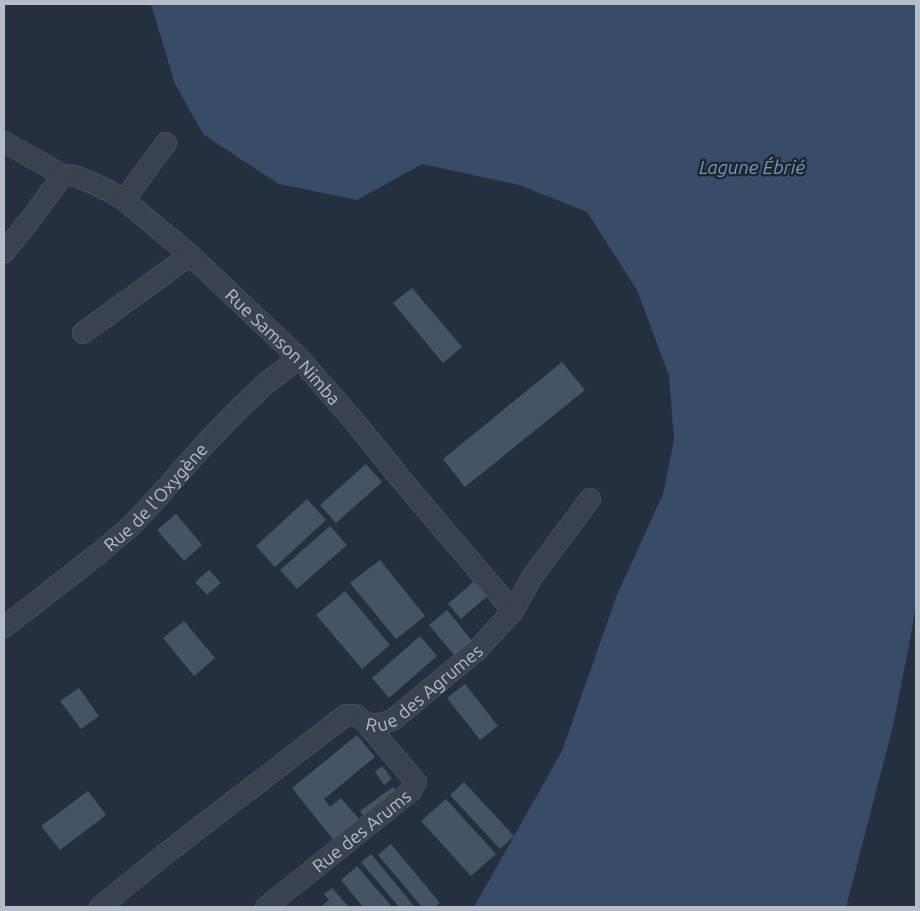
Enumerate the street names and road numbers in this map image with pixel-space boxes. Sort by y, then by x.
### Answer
street label: Rue Samson Nimba [222,284,345,409]
street label: Rue de l'Oxygène [99,439,211,555]
street label: Rue des Agrumes [364,640,486,735]
street label: Rue des Arums [308,785,415,876]

